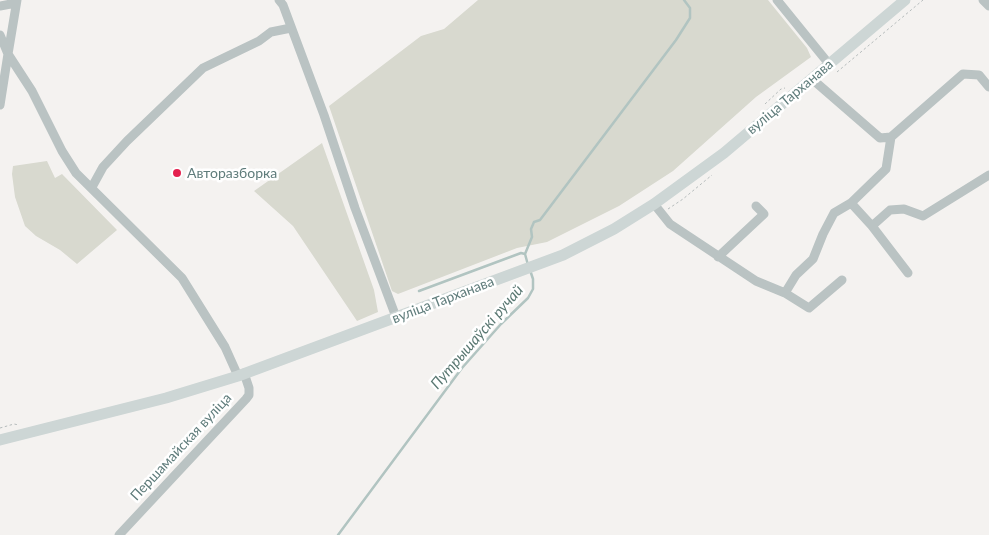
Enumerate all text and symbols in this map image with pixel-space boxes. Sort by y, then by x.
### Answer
street label: вуліца Тарханава [743,56,837,138]
place label: Авторазборка [187,165,277,181]
marker: Авторазборка [171,167,183,179]
street label: вуліца Тарханава [390,273,496,327]
water label: Путрышаўскі ручай [427,281,527,393]
street label: Першамайская вуліца [127,390,235,504]

